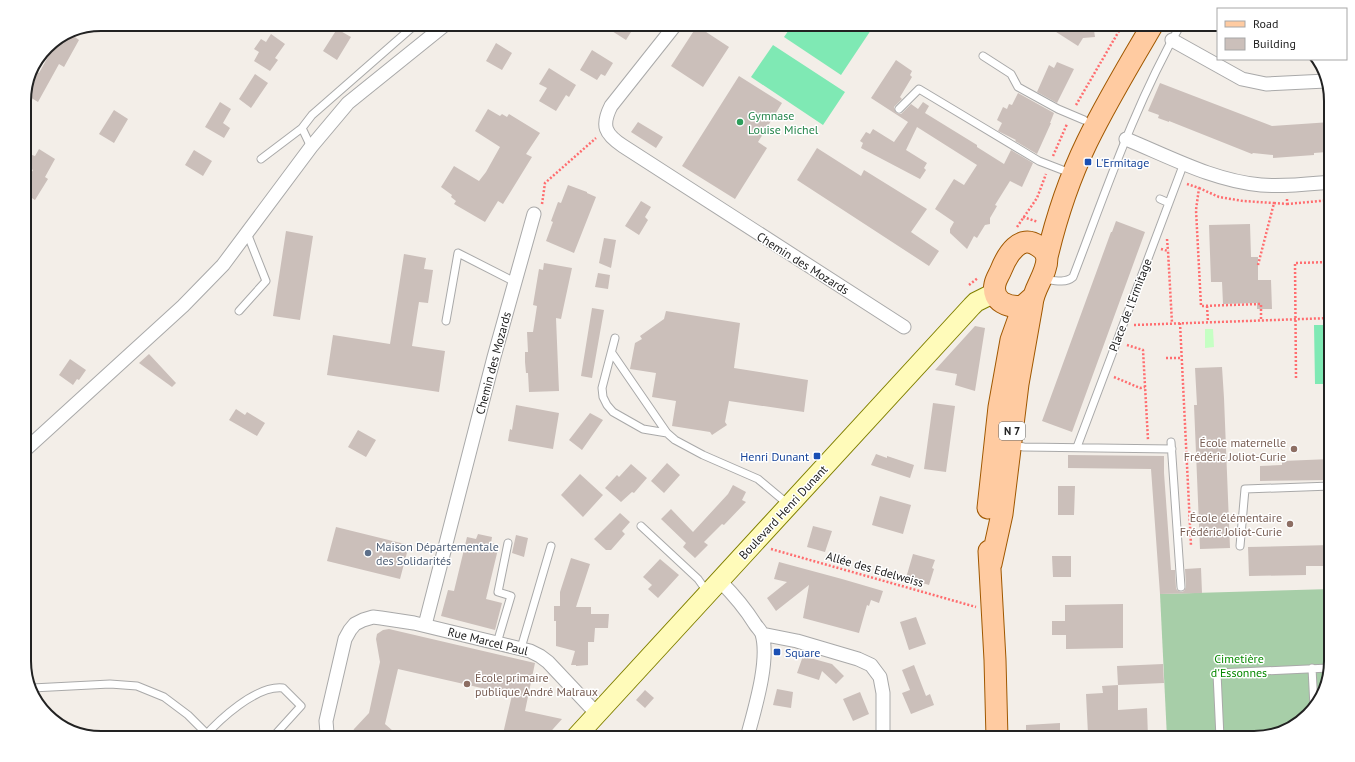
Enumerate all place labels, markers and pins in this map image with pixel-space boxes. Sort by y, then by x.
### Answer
place label: Gymnase Louise Michel [748,108,819,137]
marker: Gymnase Louise Michel [735,117,745,127]
place label: L'Ermitage [1096,155,1149,170]
marker: L'Ermitage [1083,157,1093,167]
place label: École maternelle Frédéric Joliot-Curie [1184,435,1286,464]
marker: École maternelle Frédéric Joliot-Curie [1289,444,1299,454]
place label: Henri Dunant [740,449,809,464]
marker: Henri Dunant [812,451,822,461]
place label: École élémentaire Frédéric Joliot-Curie [1180,510,1282,539]
marker: École élémentaire Frédéric Joliot-Curie [1285,519,1295,529]
place label: Maison Départementale des Solidarités [376,539,499,568]
marker: Maison Départementale des Solidarités [363,548,373,558]
place label: Square [785,645,820,660]
marker: Square [772,647,782,657]
place label: École primaire publique André Malraux [475,670,598,699]
marker: École primaire publique André Malraux [462,679,472,689]

